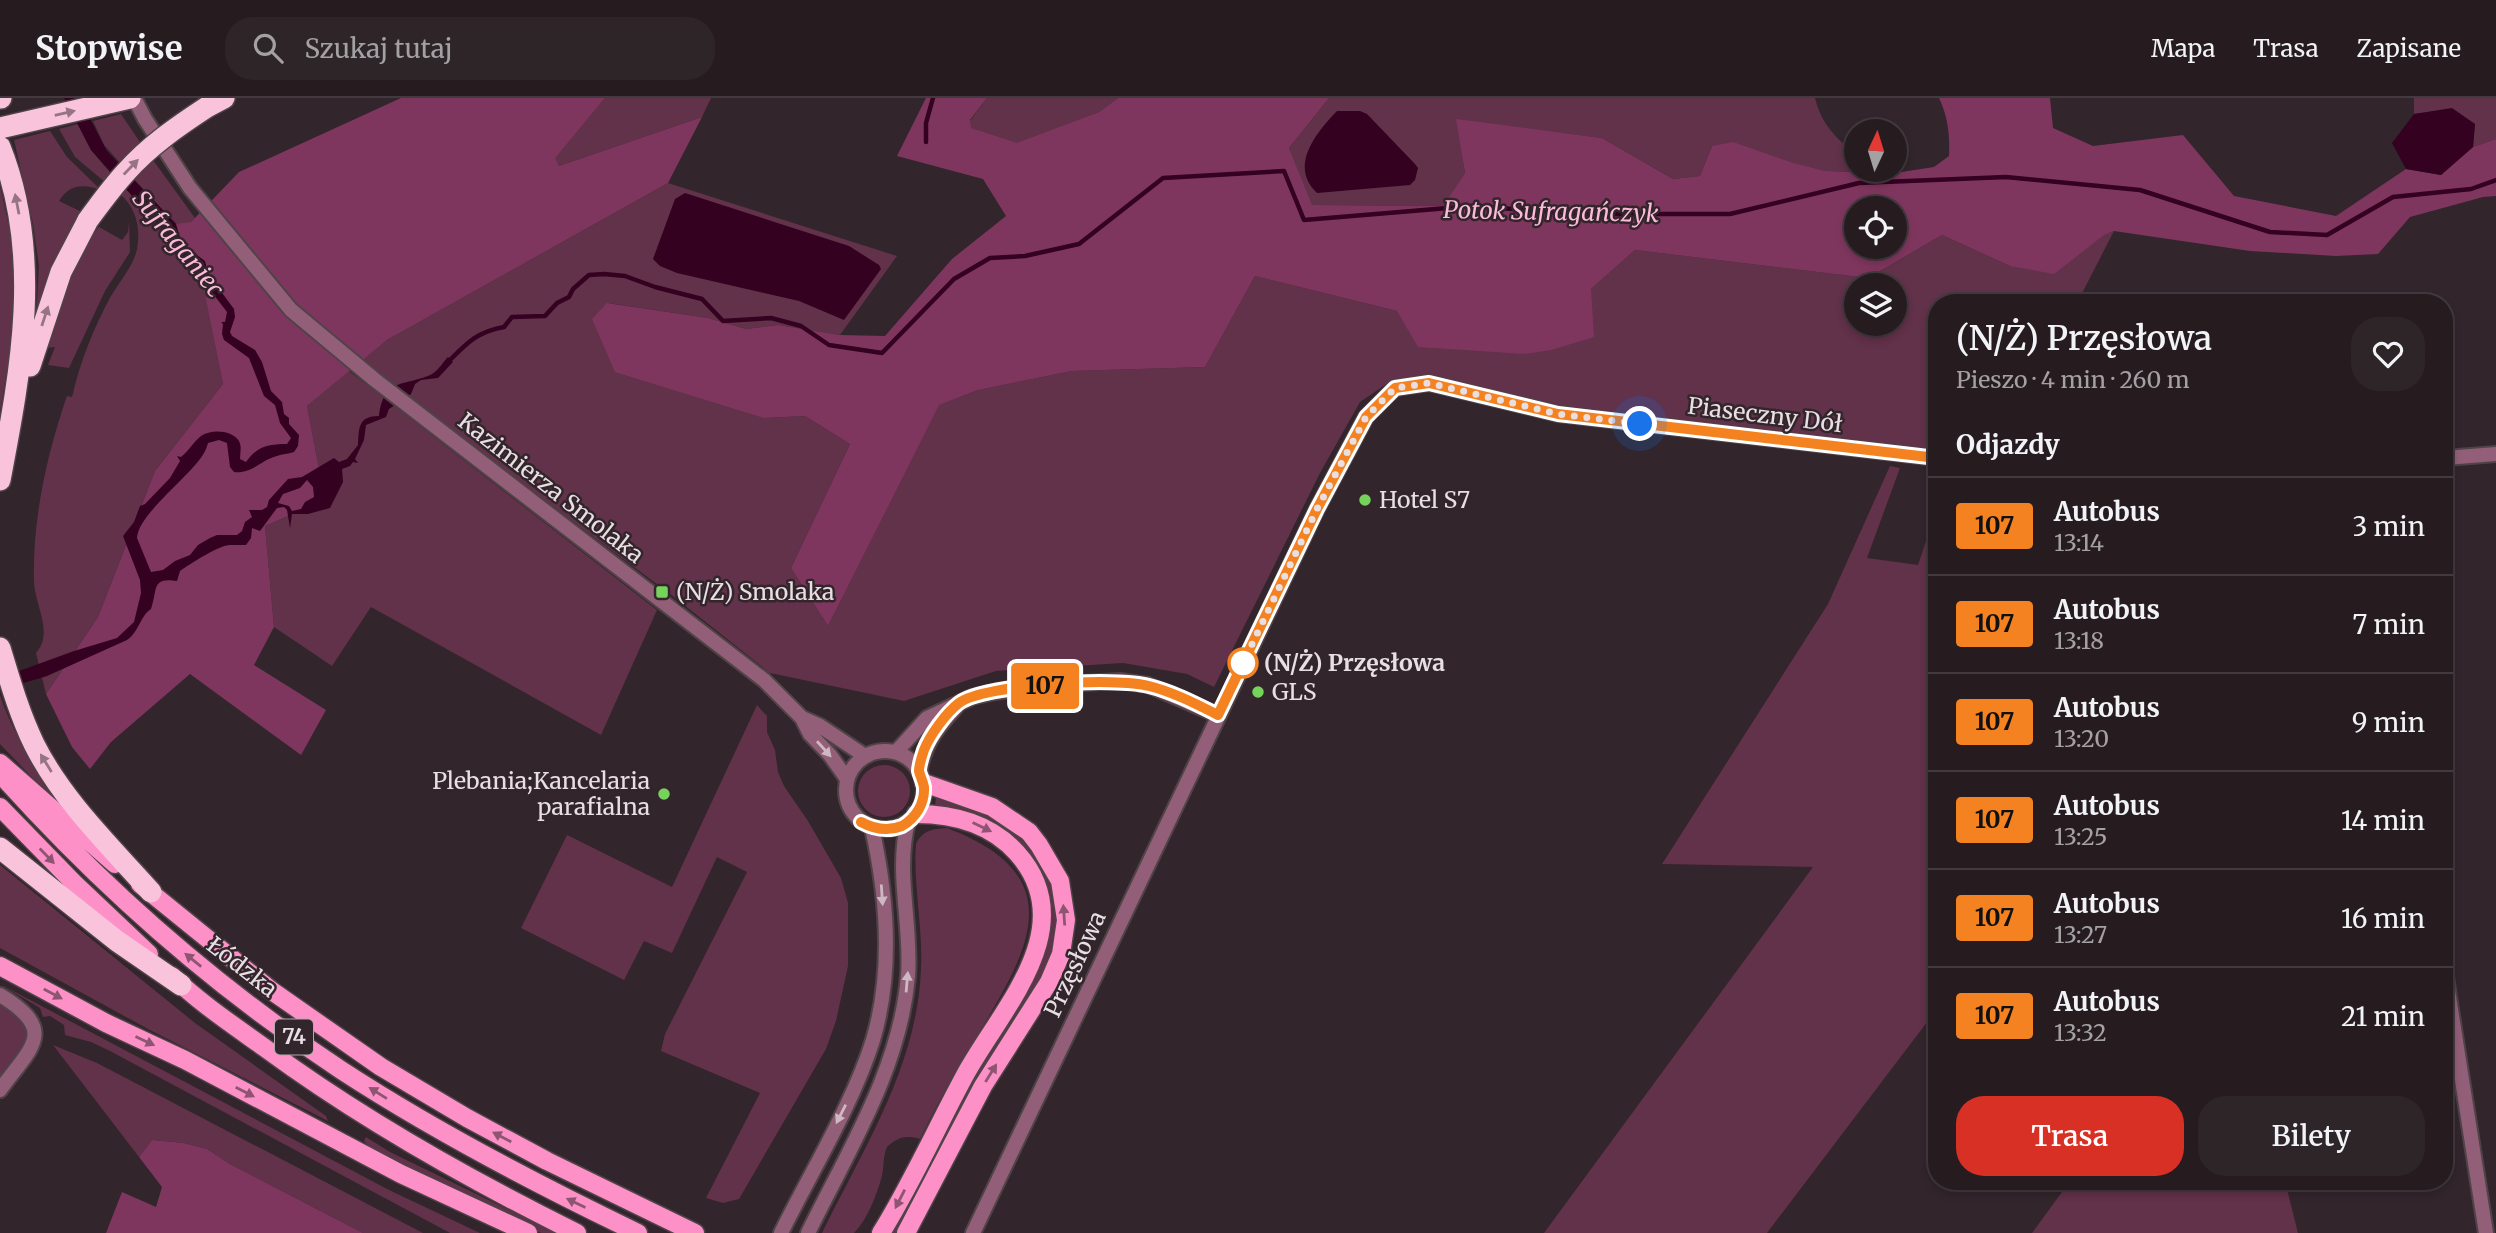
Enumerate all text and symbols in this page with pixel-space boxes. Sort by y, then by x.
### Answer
search box [225,17,715,80]
text: Stopwise [35,28,183,69]
icon: search [249,29,287,67]
text: Szukaj tutaj [305,32,453,65]
text: Mapa [2151,33,2215,64]
text: Trasa [2253,33,2319,64]
text: Zapisane [2357,33,2461,64]
one-way arrow [54,107,76,118]
north arrow [1844,119,1908,182]
map controls [1844,119,1907,336]
one-way arrow [122,159,138,176]
water label: Sufraganiec [126,184,231,303]
one-way arrow [11,193,22,215]
water label: Potok Sufragańczyk [1443,194,1659,229]
button: locate [1844,196,1907,259]
button: layers [1844,273,1907,336]
one-way arrow [41,305,51,326]
button: heart [2351,317,2425,391]
text: (N/Ż) Przęsłowa [1956,318,2212,359]
text: Pieszo · 4 min · 260 m [1956,365,2190,394]
street label: Piaseczny Dół [1686,391,1844,438]
street label: Kazimierza Smolaka [453,406,650,569]
your location [1622,406,1657,441]
text: Odjazdy [1956,428,2060,461]
place label: Hotel S7 [1379,485,1470,514]
marker: Hotel S7 [1357,492,1373,508]
text: Autobus [2054,495,2160,528]
text: 107 [1975,510,2014,541]
text: 3 min [2353,510,2425,543]
text: 13:14 [2054,528,2104,557]
place label: (N/Ż) Smolaka [676,577,834,606]
marker: (N/Ż) Smolaka [654,584,670,600]
text: Autobus [2054,593,2160,626]
text: 107 [1975,608,2014,639]
text: 7 min [2353,608,2425,641]
text: 13:18 [2054,626,2104,655]
marker: (N/Ż) Przęsłowa [1228,648,1258,678]
place label: (N/Ż) Przęsłowa [1264,648,1445,677]
line badge: 107 [1005,663,1085,709]
text: 107 [1025,670,1065,701]
place label: GLS [1272,677,1316,706]
marker: GLS [1250,684,1266,700]
text: Autobus [2054,691,2160,724]
text: 107 [1975,706,2014,737]
text: 9 min [2352,706,2425,739]
text: 13:20 [2054,724,2109,753]
one-way arrow [815,740,831,757]
one-way arrow [39,753,52,773]
place label: Plebania;Kancelaria parafialna [432,766,650,821]
marker: Plebania;Kancelaria parafialna [656,786,672,802]
text: Autobus [2054,789,2160,822]
text: 107 [1975,804,2014,835]
text: 14 min [2341,804,2425,837]
one-way arrow [972,822,992,833]
text: 13:25 [2054,822,2107,851]
one-way arrow [39,847,55,864]
one-way arrow [877,884,888,906]
text: Autobus [2054,887,2160,920]
text: 107 [1975,902,2014,933]
text: 16 min [2341,902,2425,935]
one-way arrow [1058,904,1069,926]
street label: Przęsłowa [1037,906,1112,1022]
text: 13:27 [2054,920,2107,949]
street label: Łódzka [201,930,283,1003]
one-way arrow [184,953,201,968]
one-way arrow [902,971,913,993]
text: Autobus [2054,985,2160,1018]
one-way arrow [43,988,63,1000]
text: 107 [1975,1000,2014,1031]
text: 21 min [2341,1000,2425,1033]
text: 13:32 [2054,1018,2107,1047]
road number: 74 [275,1020,313,1054]
one-way arrow [135,1036,155,1047]
one-way arrow [984,1063,997,1082]
one-way arrow [235,1086,255,1097]
one-way arrow [368,1086,387,1099]
button: Trasa [1956,1096,2184,1176]
button: Bilety [2198,1096,2425,1176]
one-way arrow [835,1105,847,1125]
one-way arrow [492,1131,512,1143]
one-way arrow [894,1189,906,1209]
one-way arrow [566,1198,586,1209]

